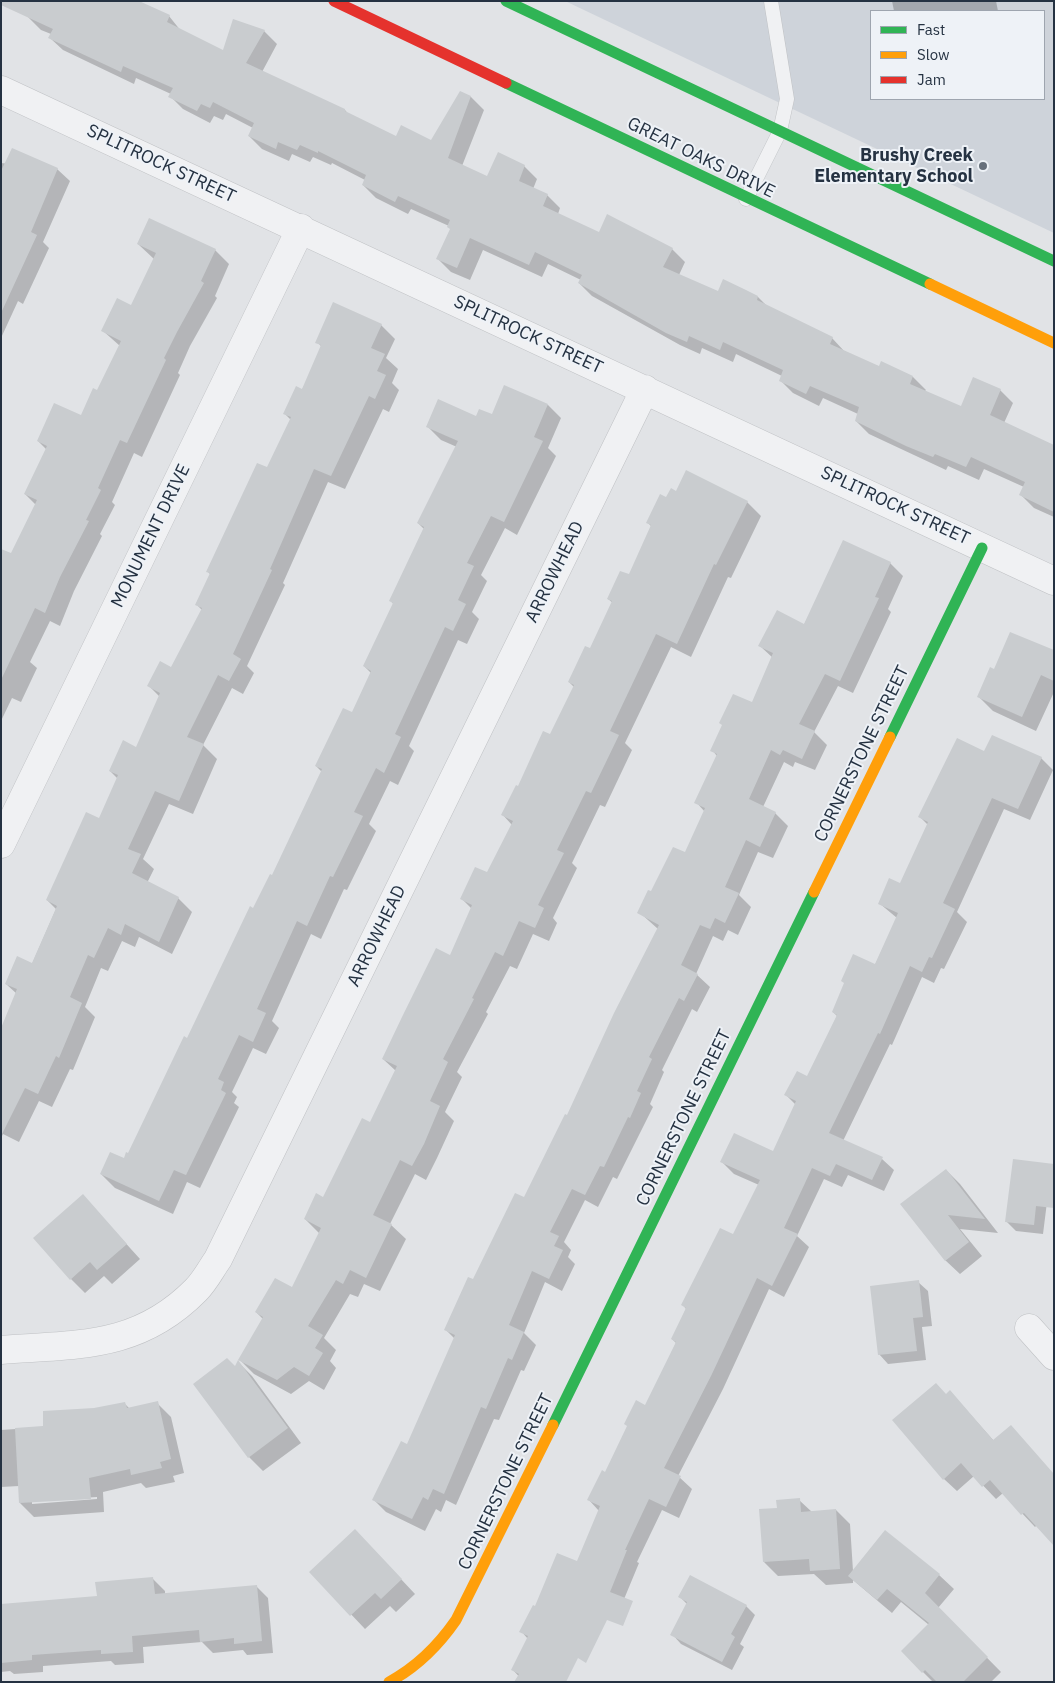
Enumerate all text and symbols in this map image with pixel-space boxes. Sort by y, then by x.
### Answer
legend [870,10,1045,100]
text: Fast [917,20,945,39]
text: Slow [917,45,950,64]
text: Jam [917,70,946,89]
street label: GREAT OAKS DRIVE [624,113,778,203]
street label: SPLITROCK STREET [83,120,239,208]
place label: Brushy Creek Elementary School [814,145,973,188]
marker: Brushy Creek Elementary School [977,160,989,172]
street label: SPLITROCK STREET [450,291,606,379]
street label: MONUMENT DRIVE [107,461,195,611]
street label: SPLITROCK STREET [817,462,973,550]
street label: ARROWHEAD [521,518,589,626]
street label: CORNERSTONE STREET [810,662,914,846]
street label: ARROWHEAD [343,882,411,990]
street label: CORNERSTONE STREET [632,1026,736,1210]
street label: CORNERSTONE STREET [454,1390,558,1574]

